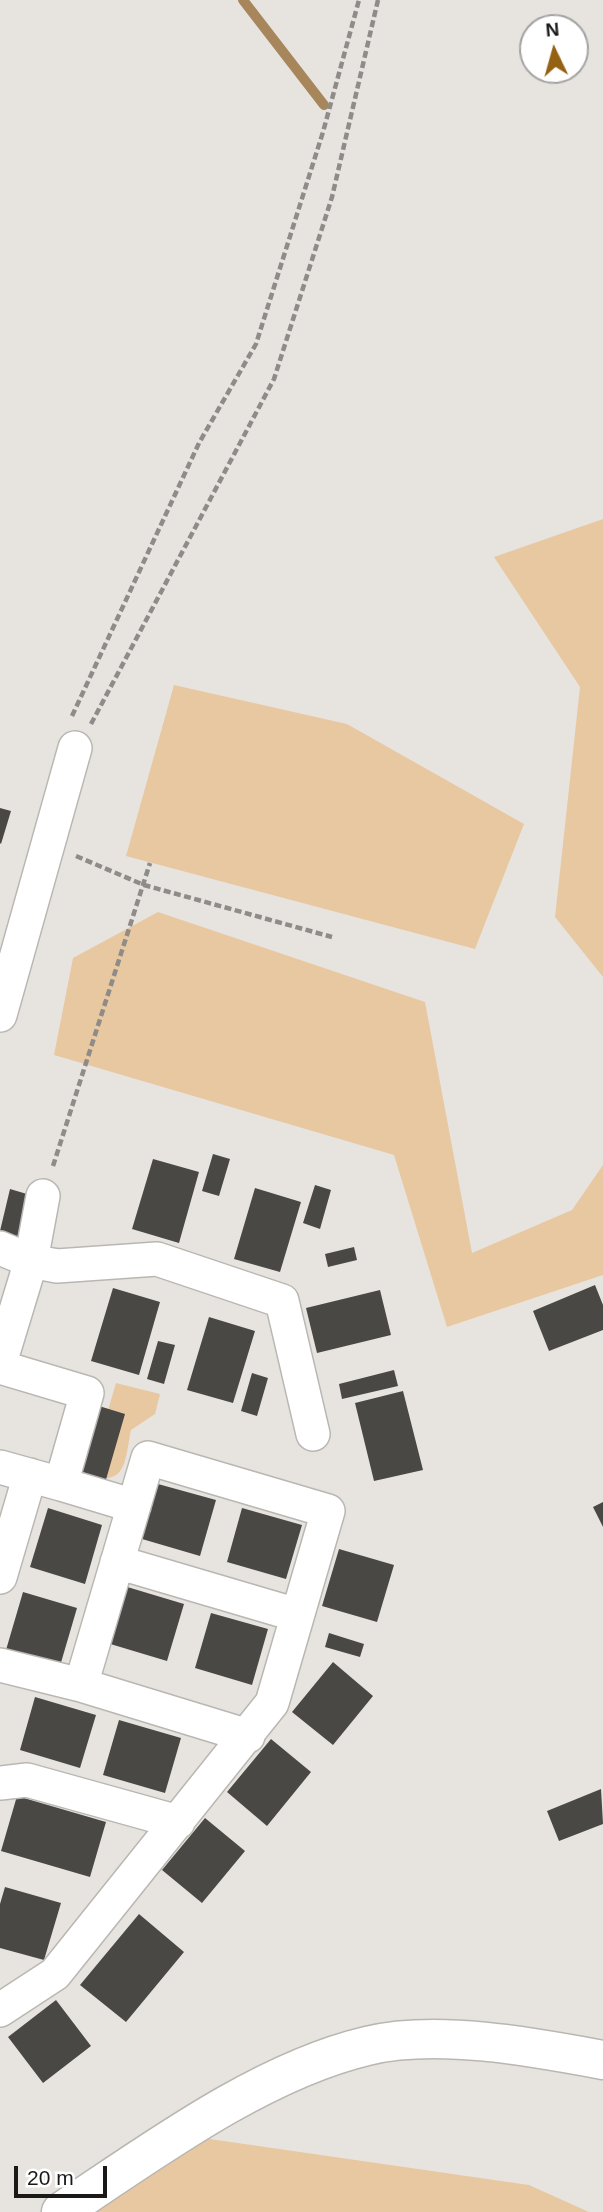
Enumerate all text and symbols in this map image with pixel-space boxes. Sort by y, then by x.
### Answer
north arrow [519,14,589,84]
text: N [545,19,560,41]
scale bar [18,2152,110,2196]
text: 20 m [27,2166,74,2189]

